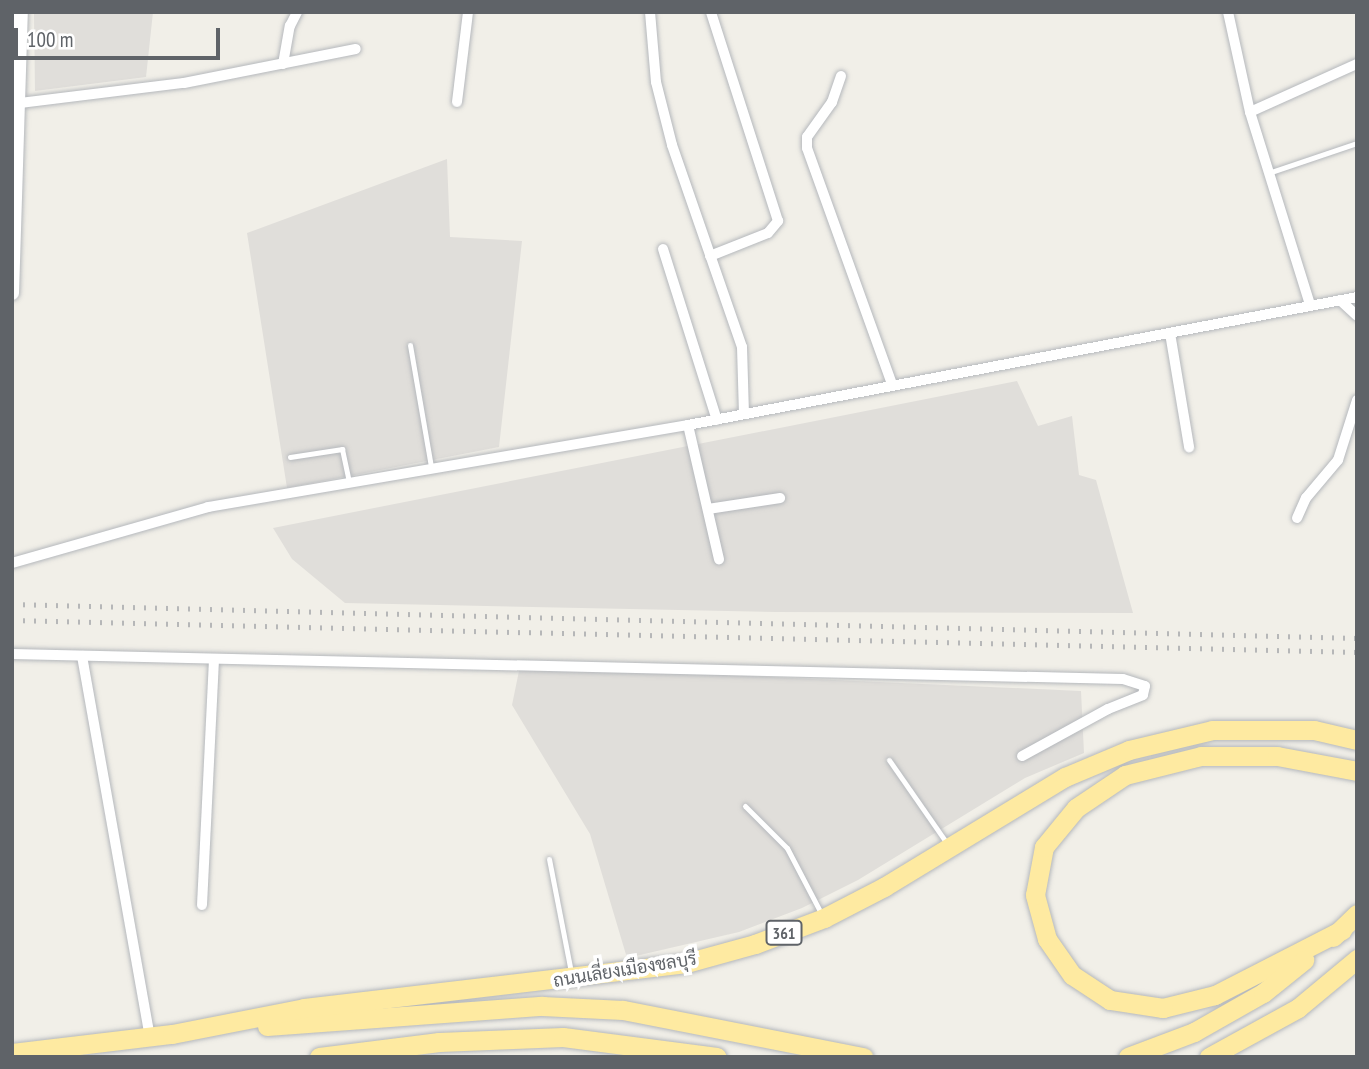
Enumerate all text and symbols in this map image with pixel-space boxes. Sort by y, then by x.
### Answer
scale bar [18,14,224,58]
text: 100 m [27,26,73,53]
road number: 361 [765,920,803,945]
street label: ถนนเลี่ยงเมืองชลบุรี [552,948,698,992]

